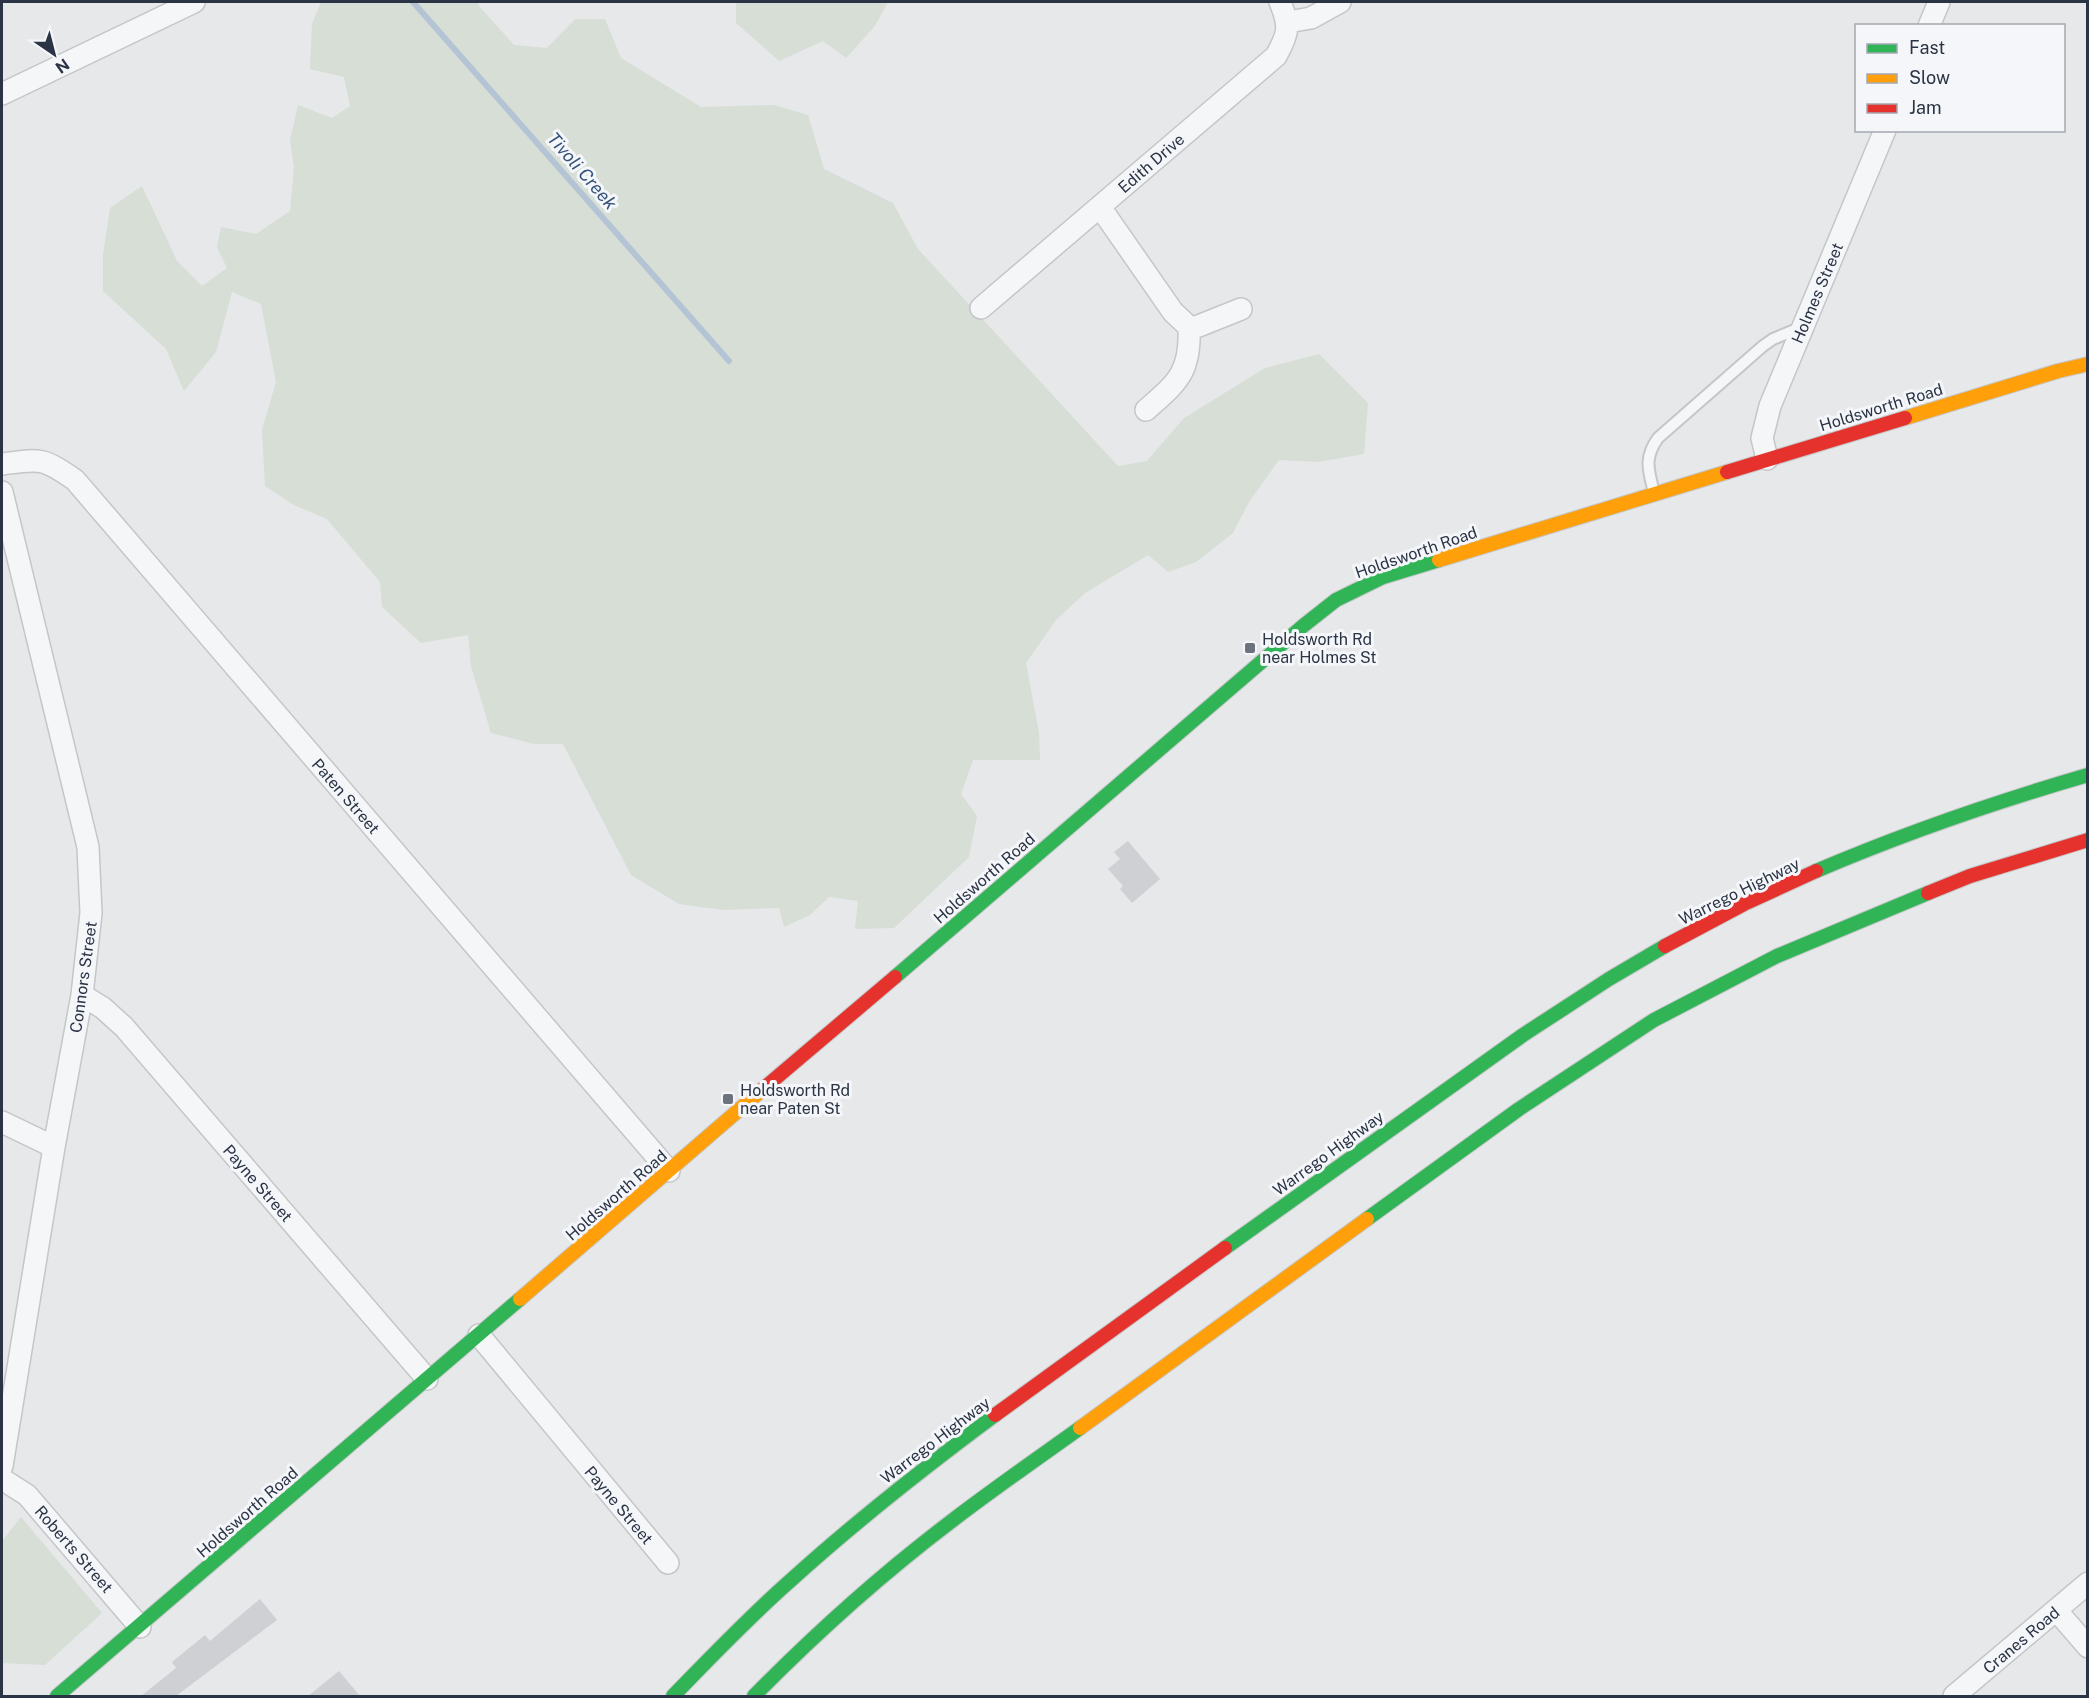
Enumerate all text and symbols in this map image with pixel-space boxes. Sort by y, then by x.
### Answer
north arrow [24,24,84,84]
legend [1855,24,2065,132]
text: Fast [1909,37,1945,58]
text: N [52,55,73,77]
text: Slow [1909,67,1950,88]
text: Jam [1909,97,1942,118]
water label: Tivoli Creek [543,128,622,214]
street label: Edith Drive [1115,130,1188,197]
street label: Holmes Street [1788,240,1847,346]
street label: Holdsworth Road [1817,380,1945,435]
street label: Holdsworth Road [1353,523,1480,582]
place label: Holdsworth Rd near Holmes St [1262,630,1377,667]
marker: Holdsworth Rd near Holmes St [1243,641,1257,655]
street label: Paten Street [308,755,383,838]
street label: Holdsworth Road [930,829,1039,927]
street label: Warrego Highway [1676,854,1803,929]
street label: Connors Street [66,920,101,1034]
place label: Holdsworth Rd near Paten St [740,1081,850,1118]
marker: Holdsworth Rd near Paten St [721,1092,735,1106]
street label: Warrego Highway [1269,1107,1388,1200]
street label: Payne Street [219,1141,296,1226]
street label: Holdsworth Road [562,1146,671,1244]
street label: Warrego Highway [877,1393,994,1488]
street label: Payne Street [580,1462,657,1548]
street label: Holdsworth Road [193,1463,302,1561]
street label: Roberts Street [31,1502,117,1597]
street label: Cranes Road [1979,1603,2063,1678]

